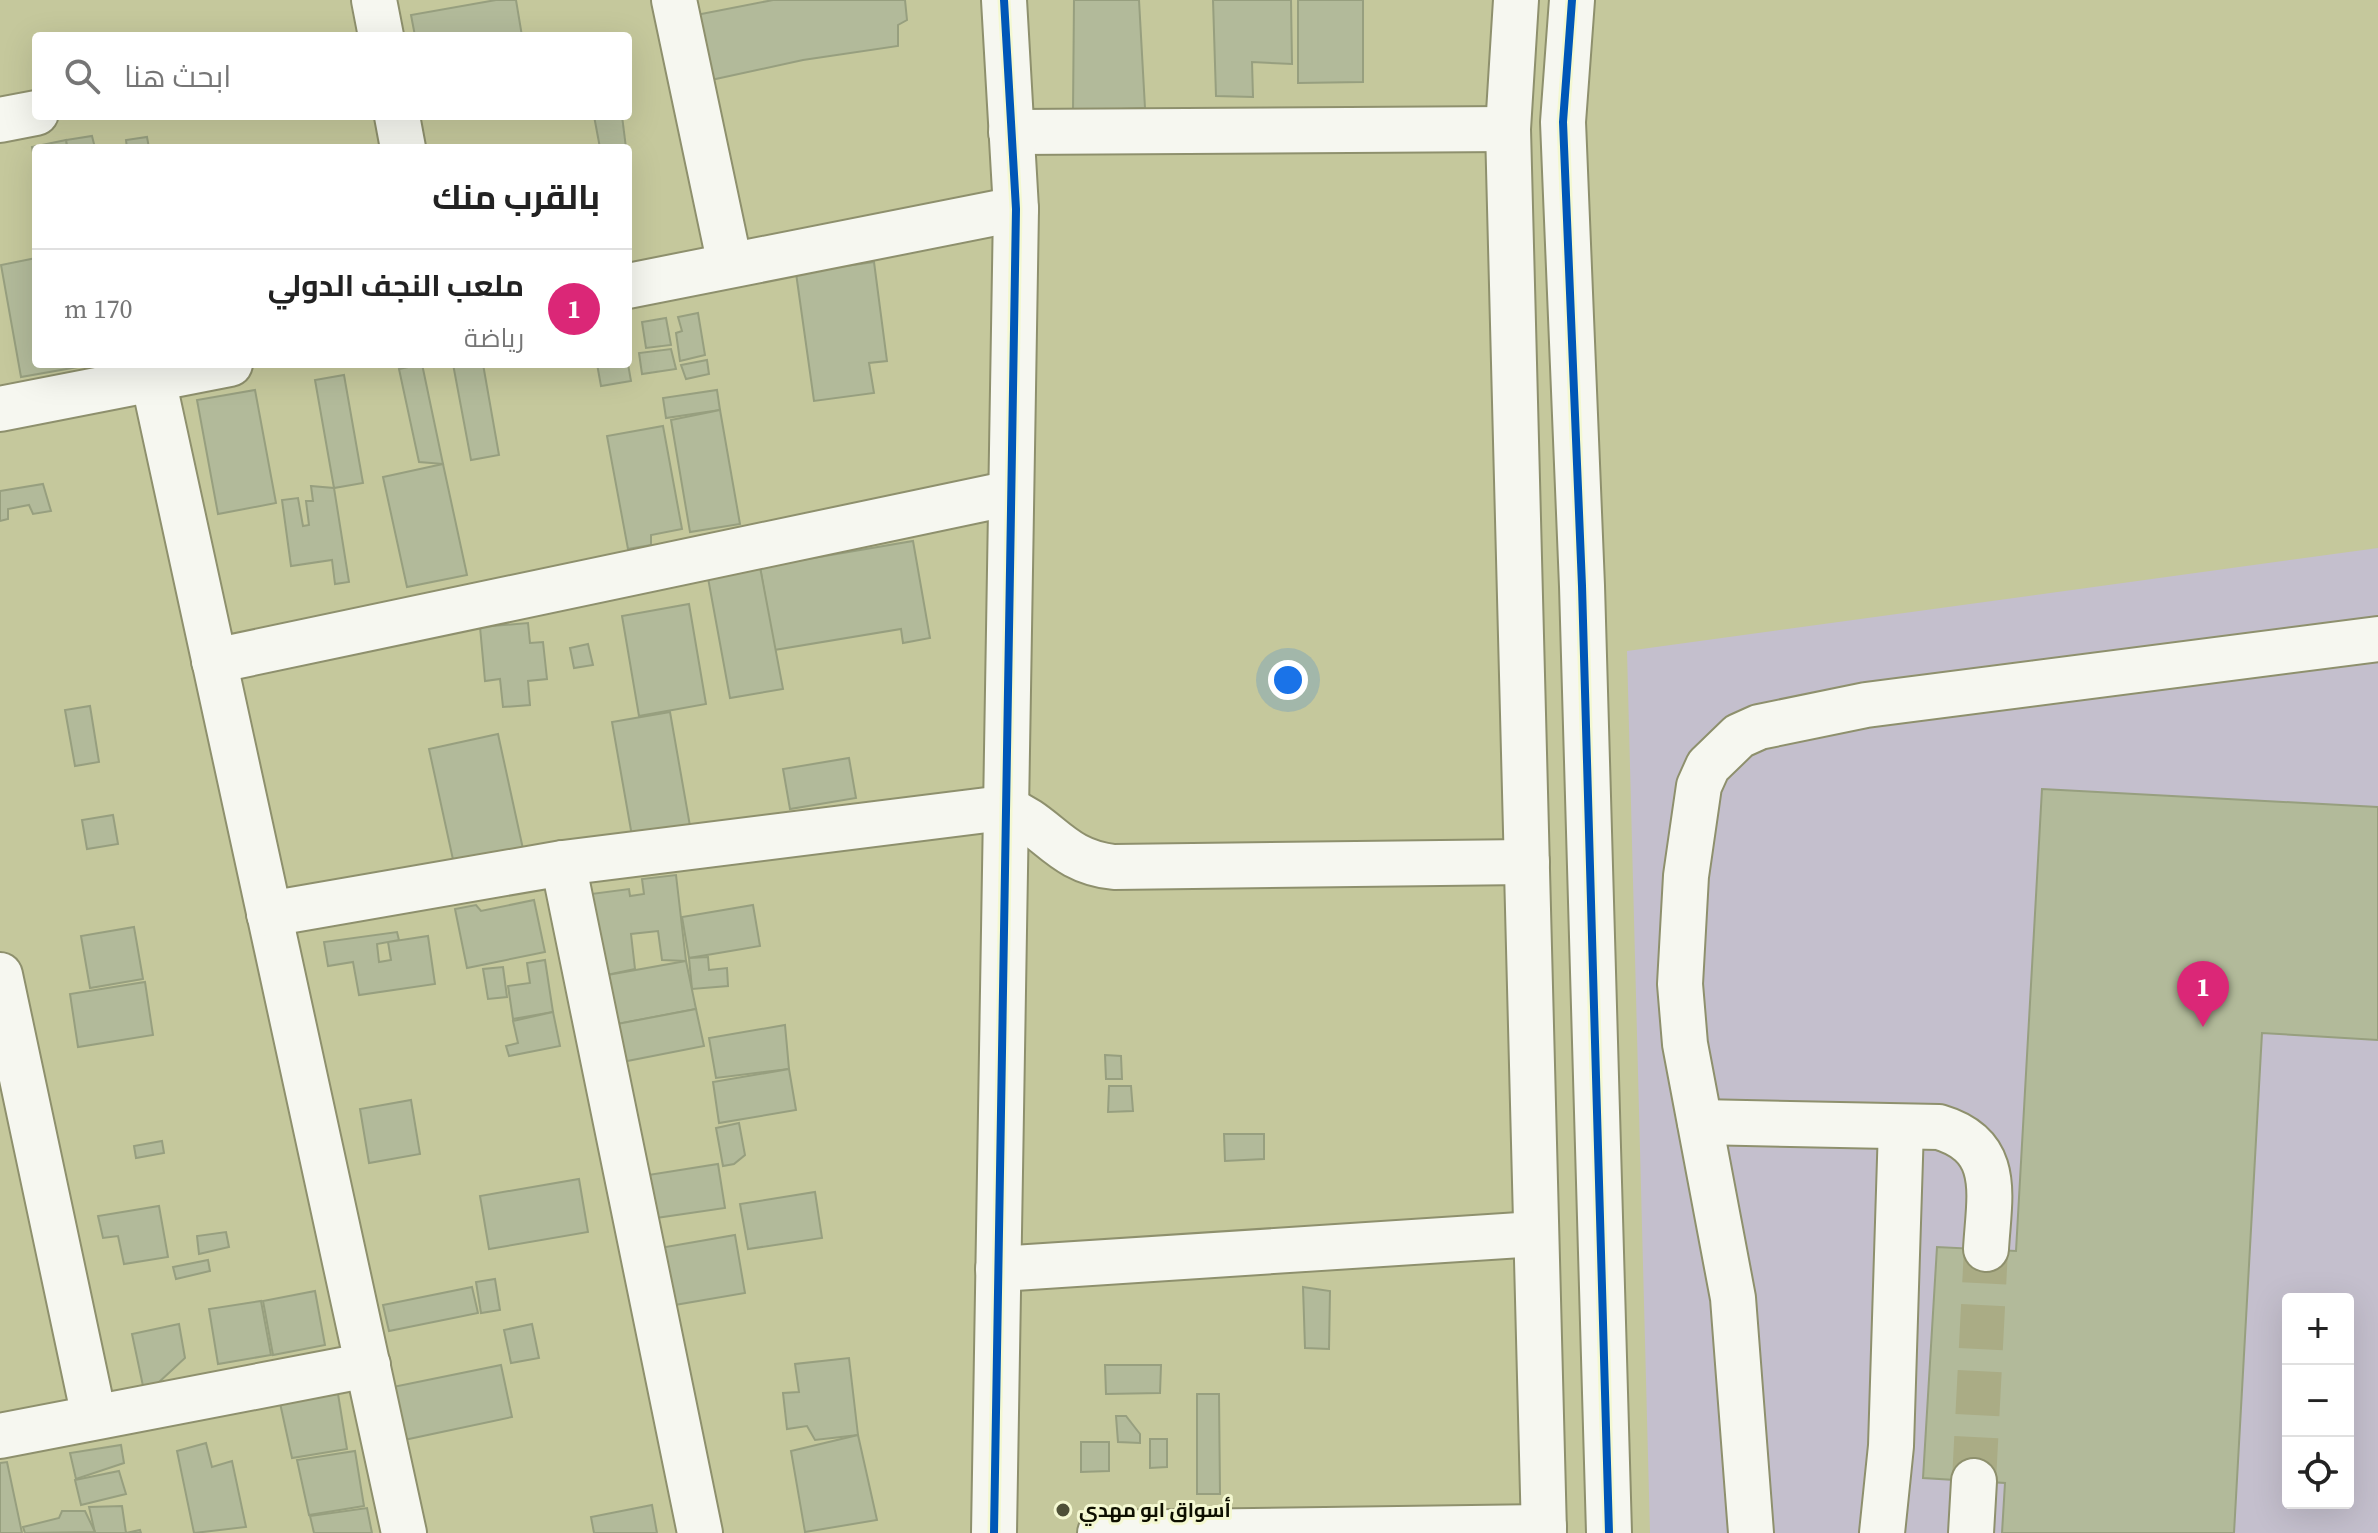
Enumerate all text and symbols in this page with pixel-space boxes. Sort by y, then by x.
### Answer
search box [32,32,632,120]
icon: search [60,54,104,98]
text: ابحث هنا [124,56,231,97]
text: بالقرب منك [432,174,600,220]
text: ملعب النجف الدولي [268,265,524,306]
text: 170 m [64,291,133,327]
text: 1 [567,291,581,327]
text: رياضة [464,320,524,356]
your location [1268,660,1308,700]
pin: 1 [2177,961,2229,1027]
map controls [2282,1293,2354,1509]
button: + [2282,1293,2354,1365]
button: − [2282,1365,2354,1437]
button: locate [2282,1437,2354,1509]
place label: أسواق ابو مهدي [1079,1496,1231,1526]
marker: أسواق ابو مهدي [1054,1501,1072,1519]

